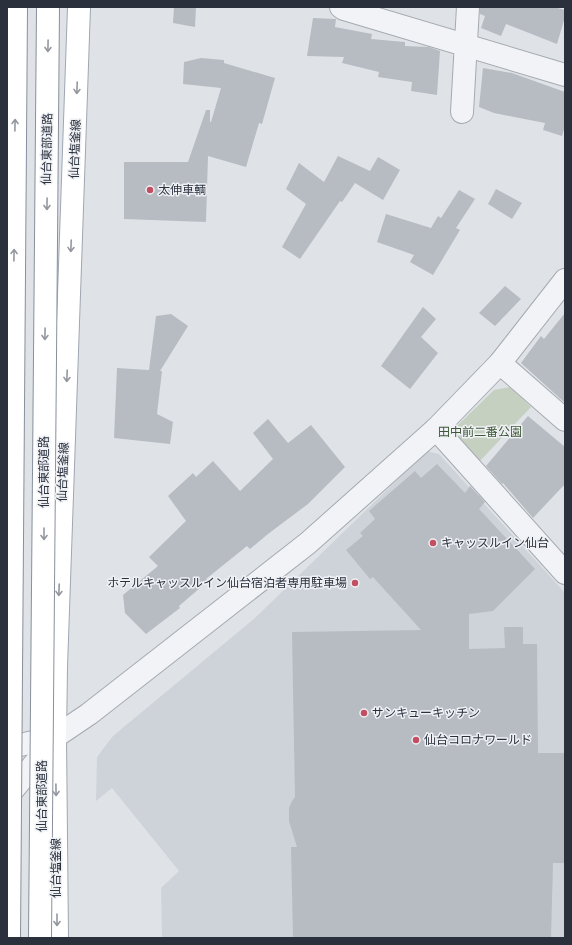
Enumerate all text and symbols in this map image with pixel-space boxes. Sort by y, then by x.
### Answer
one-way arrow [44,39,52,52]
one-way arrow [73,81,80,94]
street label: 仙台東部道路 [39,113,55,185]
one-way arrow [11,119,19,132]
street label: 仙台塩釜線 [67,119,83,179]
place label: 太伸車輌 [158,183,206,197]
marker: 太伸車輌 [145,185,155,195]
one-way arrow [43,197,50,210]
one-way arrow [68,239,75,252]
one-way arrow [10,249,18,262]
one-way arrow [41,327,49,340]
one-way arrow [63,369,71,382]
park label: 田中前二番公園 [438,425,522,439]
street label: 仙台東部道路 [37,436,51,508]
street label: 仙台塩釜線 [55,442,71,502]
one-way arrow [40,527,48,540]
place label: キャッスルイン仙台 [441,536,549,550]
marker: キャッスルイン仙台 [428,538,438,548]
place label: ホテルキャッスルイン仙台宿泊者専用駐車場 [107,576,347,590]
marker: ホテルキャッスルイン仙台宿泊者専用駐車場 [350,578,360,588]
one-way arrow [55,583,63,596]
place label: サンキューキッチン [372,706,480,720]
marker: サンキューキッチン [359,708,369,718]
place label: 仙台コロナワールド [424,733,532,747]
marker: 仙台コロナワールド [411,735,421,745]
street label: 仙台東部道路 [35,760,49,832]
one-way arrow [52,783,60,796]
street label: 仙台塩釜線 [49,838,63,898]
one-way arrow [53,913,61,926]

